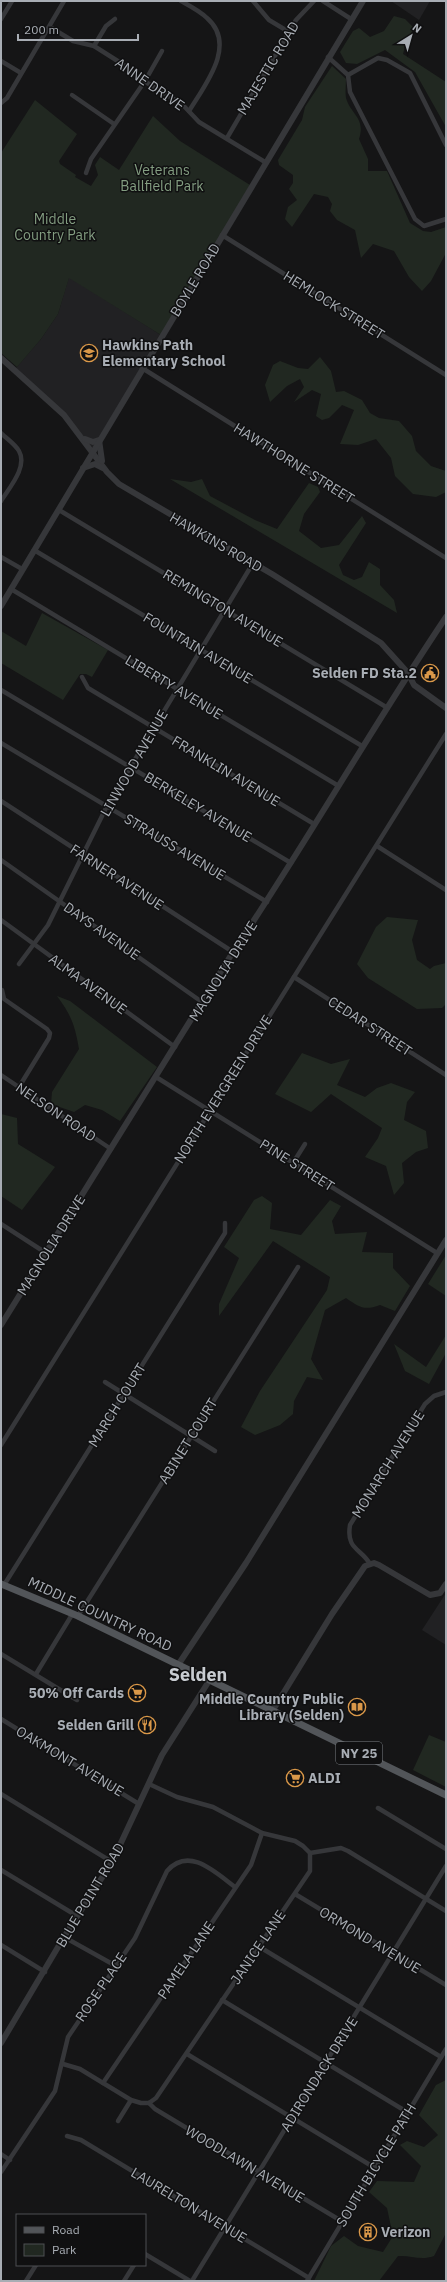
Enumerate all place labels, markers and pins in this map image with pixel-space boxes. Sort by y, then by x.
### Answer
place label: Hawkins Path Elementary School [102,336,226,370]
school or university icon: Hawkins Path Elementary School [79,343,99,363]
public building icon: Selden FD Sta.2 [420,663,440,683]
place label: Selden FD Sta.2 [312,664,417,682]
supermarket icon: 50% Off Cards [127,1683,147,1703]
place label: 50% Off Cards [29,1684,124,1702]
place label: Middle Country Public Library (Selden) [199,1690,344,1724]
library icon: Middle Country Public Library (Selden) [347,1697,367,1717]
restaurant icon: Selden Grill [137,1715,157,1735]
place label: Selden Grill [57,1716,134,1734]
supermarket icon: ALDI [285,1768,305,1788]
place label: ALDI [308,1769,341,1787]
building icon: Verizon [358,2222,378,2242]
place label: Verizon [381,2223,430,2241]

